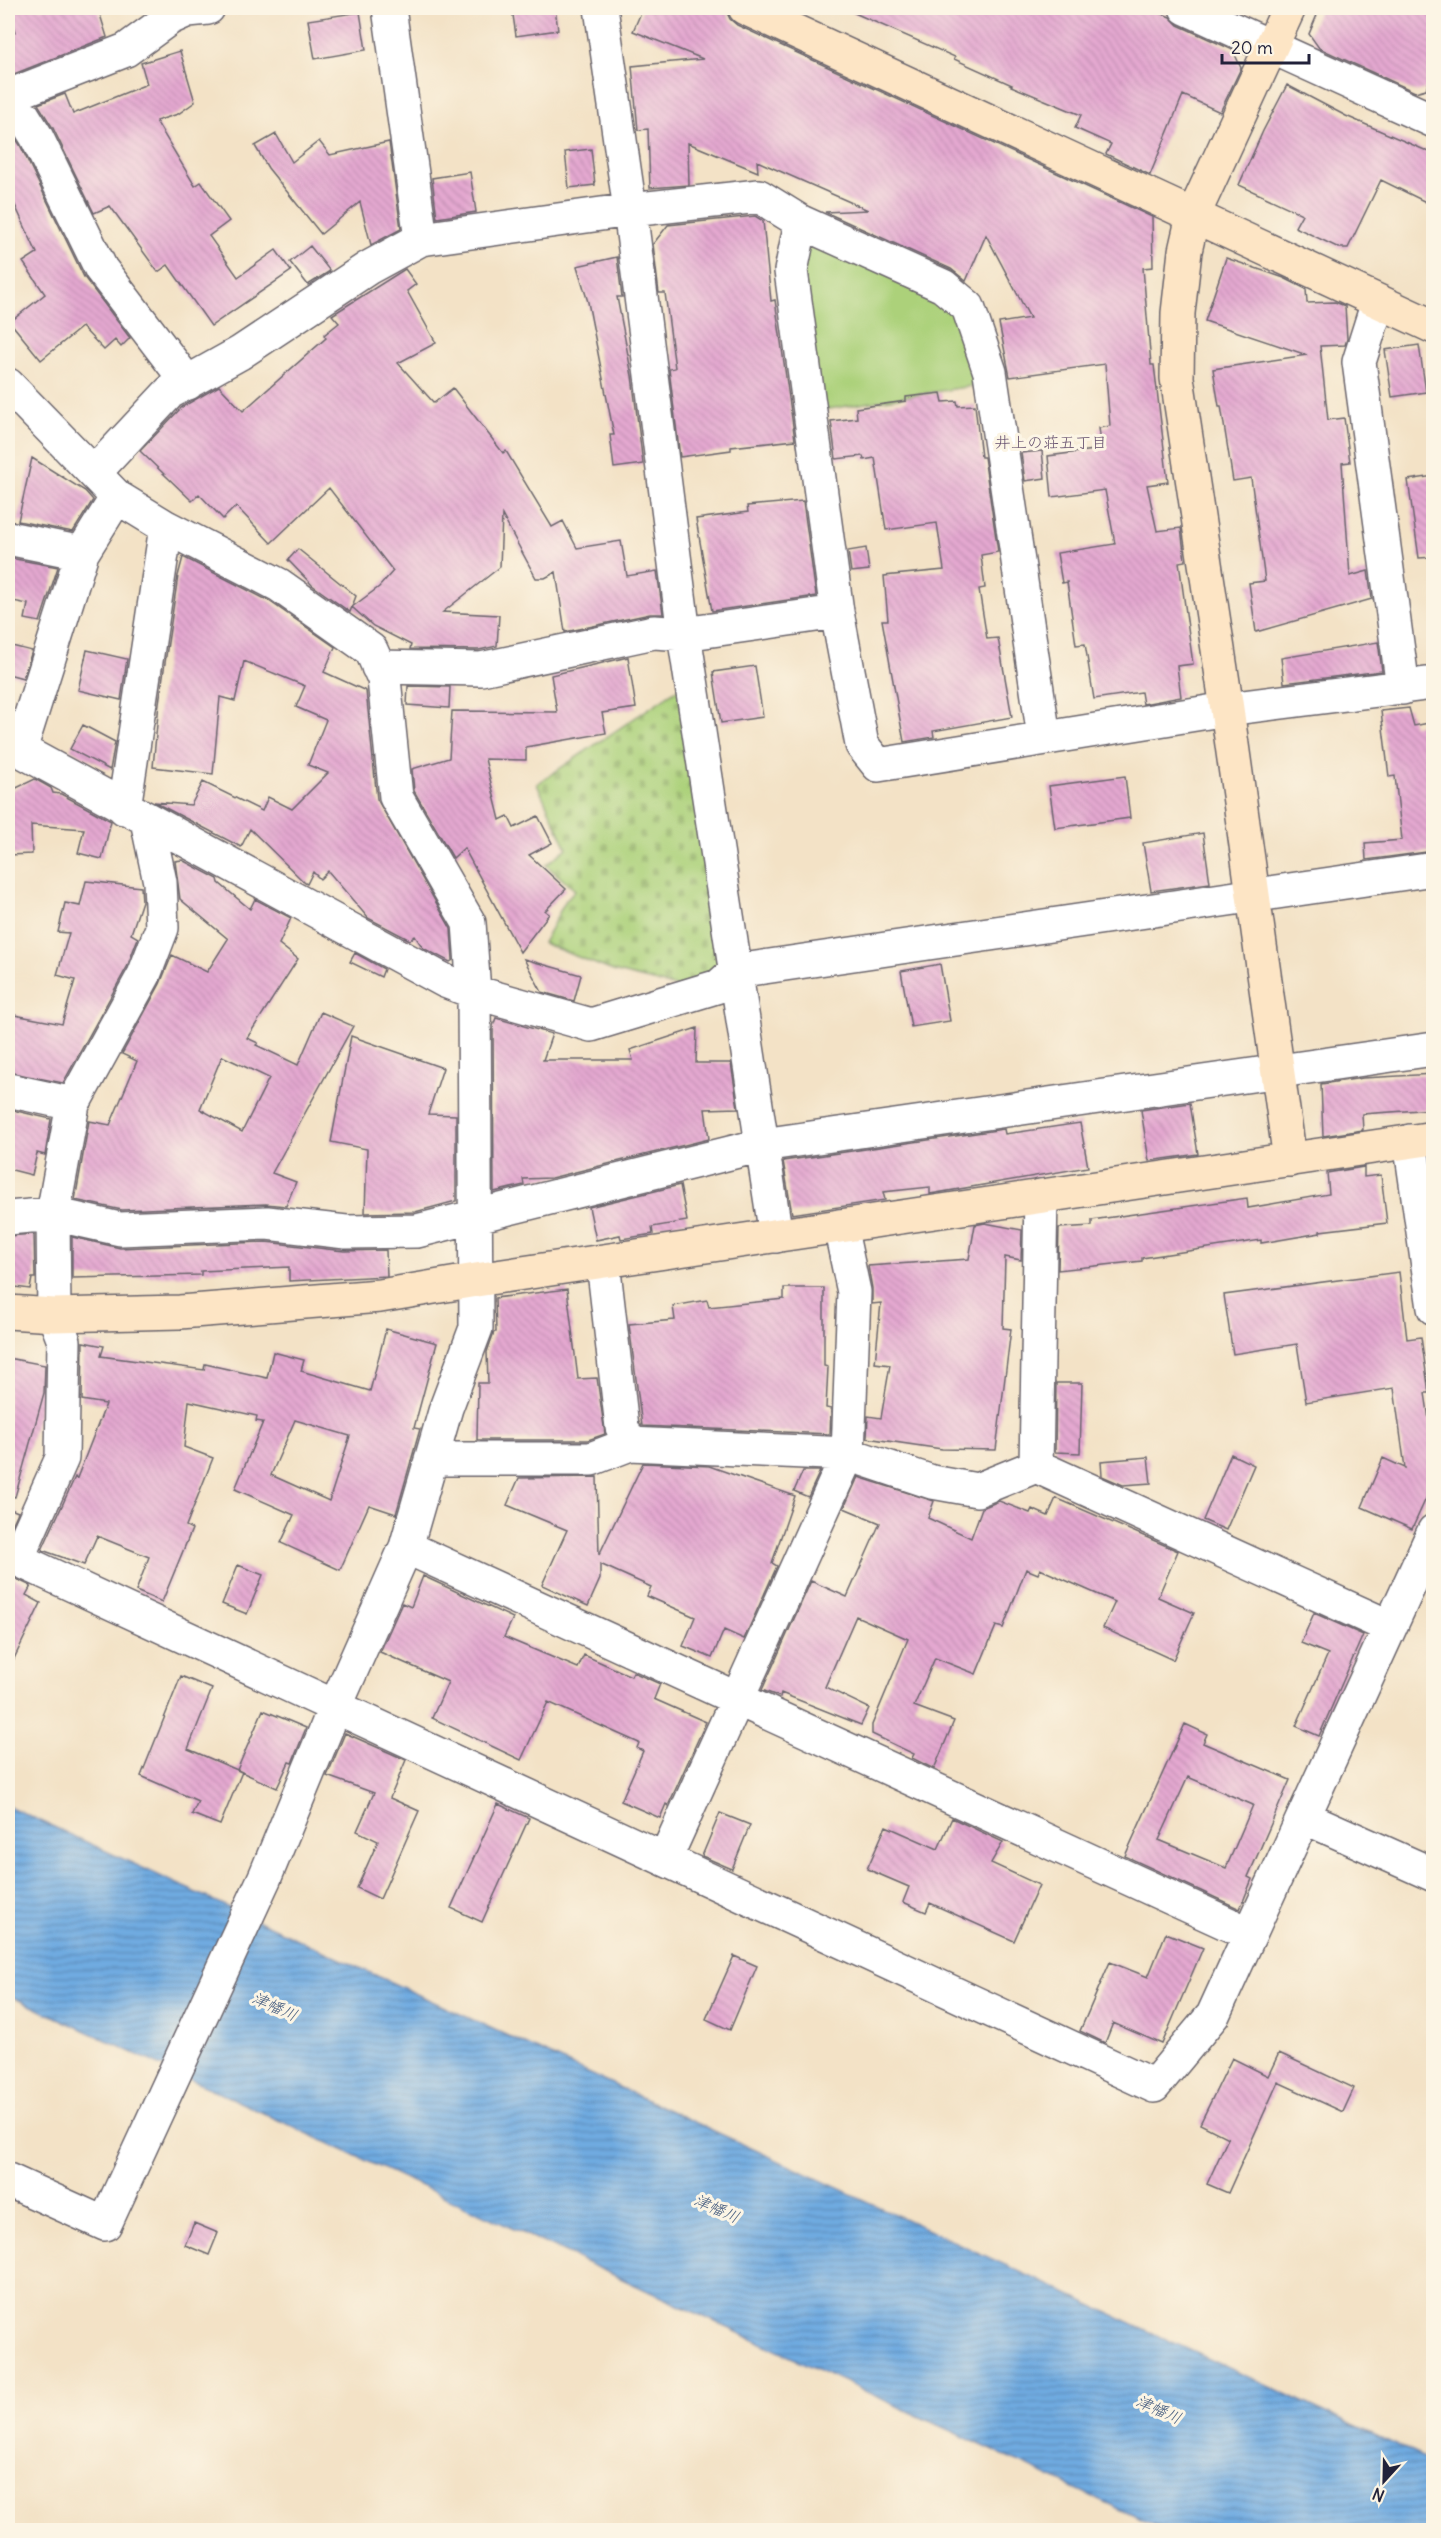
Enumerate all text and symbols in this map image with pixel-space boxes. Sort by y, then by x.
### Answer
scale bar [1222,27,1309,65]
text: 20 m [1231,36,1273,59]
district label: 井上の荘五丁目 [995,432,1107,452]
water label: 津幡川 [249,1987,301,2025]
water label: 津幡川 [691,2189,743,2227]
water label: 津幡川 [1133,2390,1185,2428]
north arrow [1354,2451,1414,2511]
text: N [1370,2484,1387,2506]

